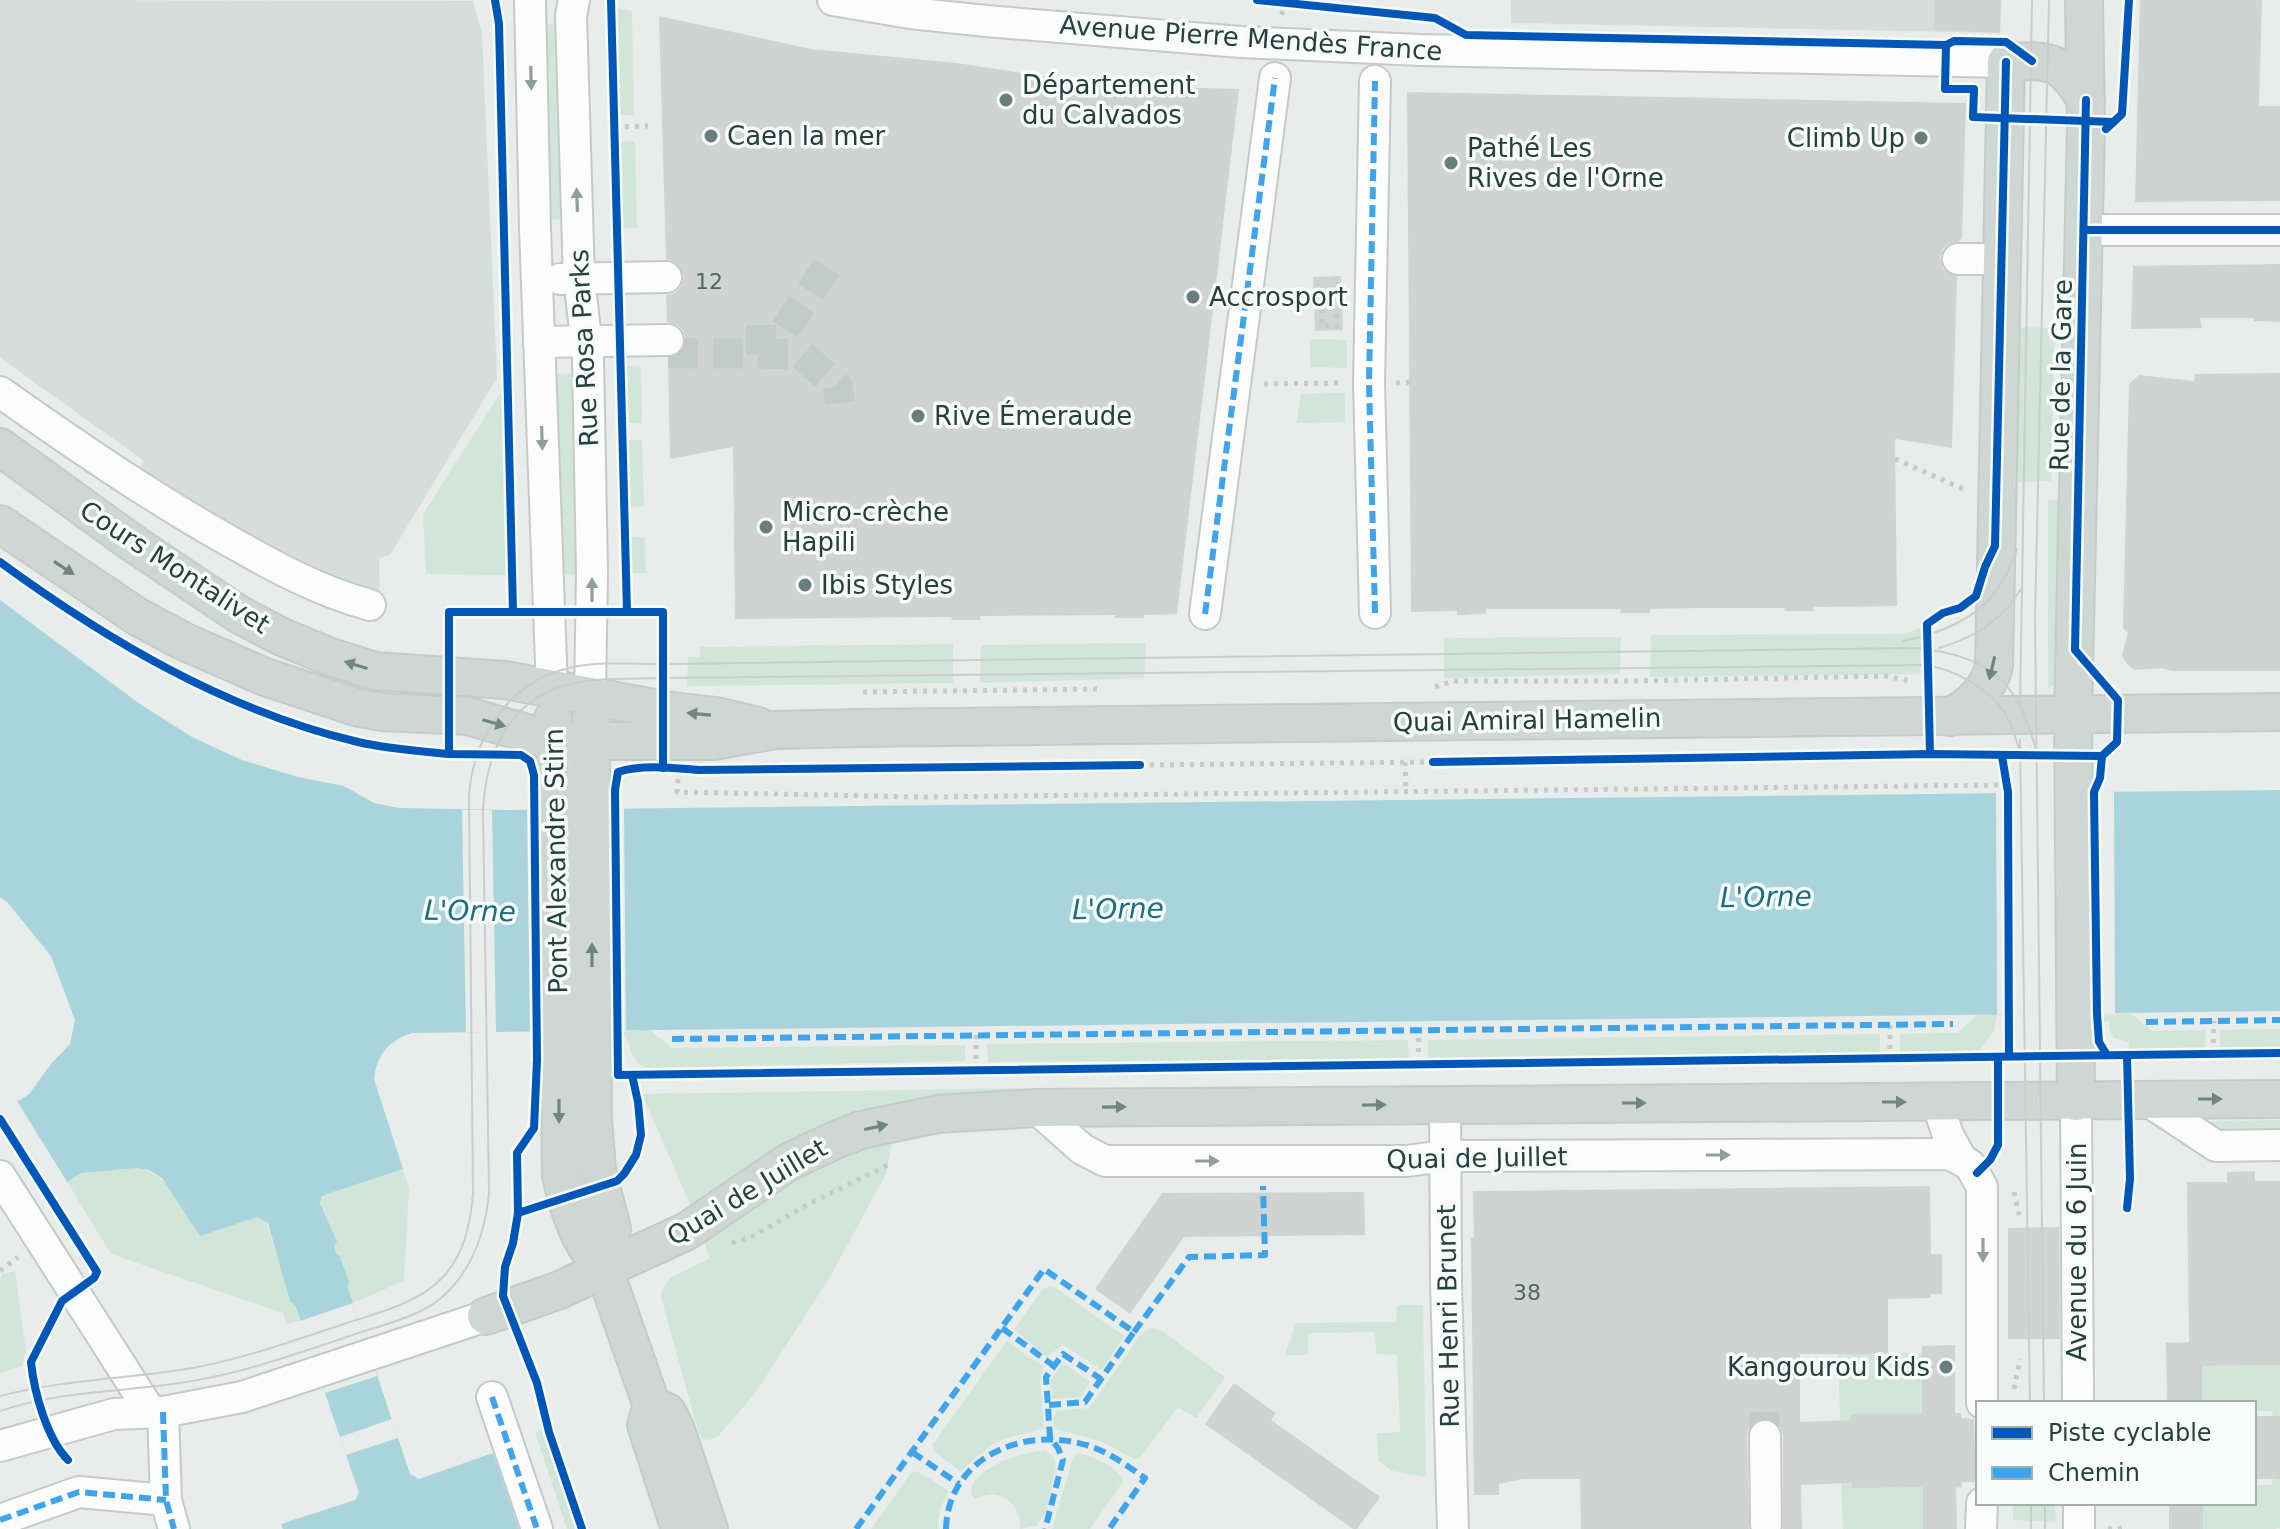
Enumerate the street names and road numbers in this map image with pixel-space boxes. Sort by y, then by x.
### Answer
street label: Avenue Pierre Mendès France [1059,10,1443,66]
street label: Rue Rosa Parks [564,248,604,448]
street label: Rue de la Gare [2044,279,2078,471]
street label: Cours Montalivet [75,495,275,639]
street label: Quai Amiral Hamelin [1392,703,1662,737]
street label: Pont Alexandre Stirn [539,728,573,994]
street label: Quai de Juillet [662,1132,832,1252]
street label: Quai de Juillet [1386,1141,1568,1175]
street label: Avenue du 6 Juin [2062,1143,2092,1361]
street label: Rue Henri Brunet [1431,1204,1465,1428]

